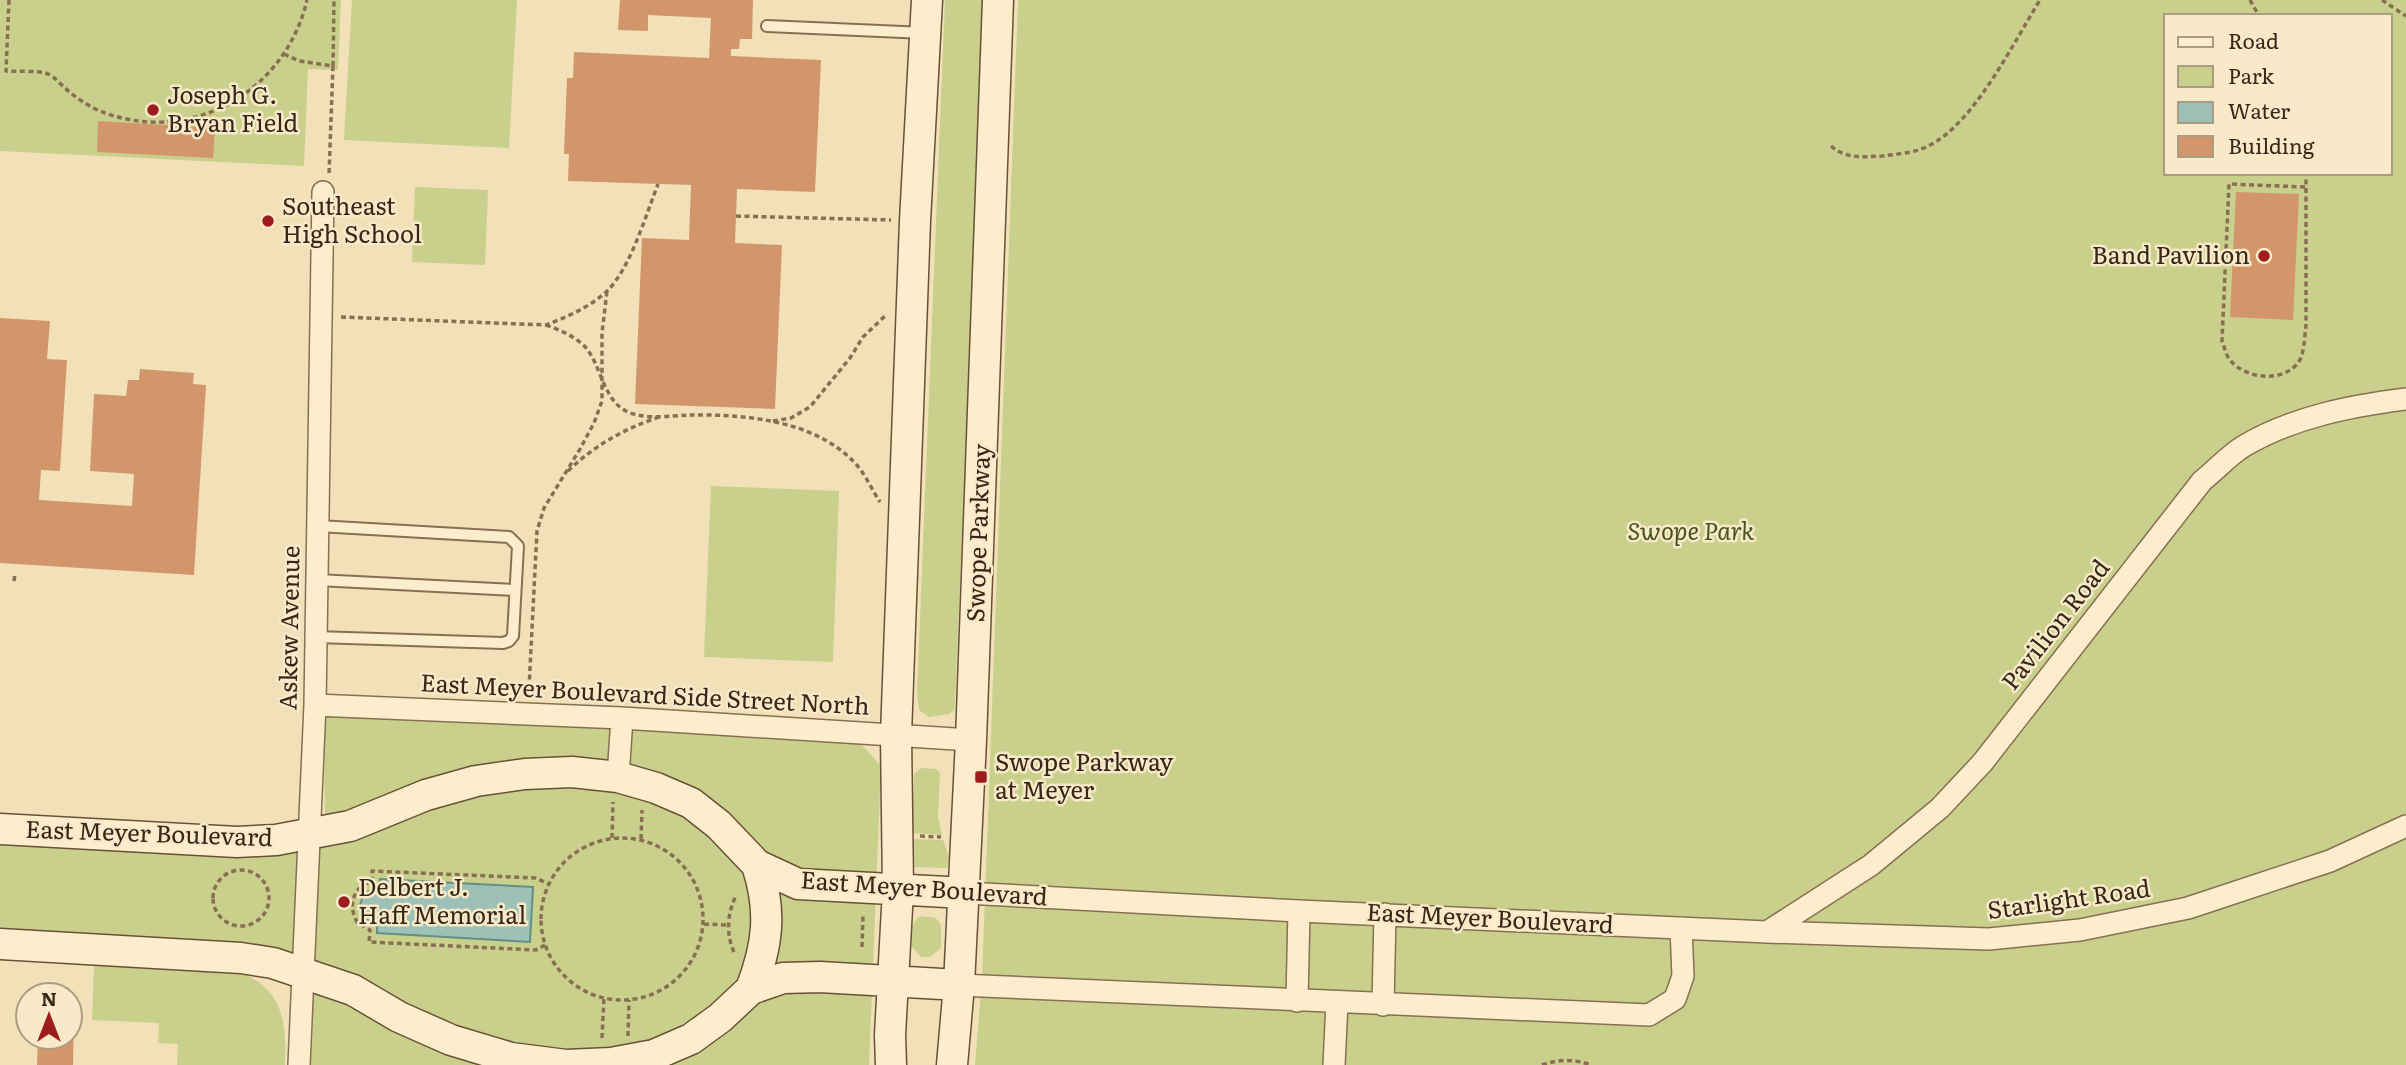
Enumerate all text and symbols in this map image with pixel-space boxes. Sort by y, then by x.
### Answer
legend [2164,14,2392,175]
text: Road [2228,24,2279,55]
text: Park [2228,59,2274,90]
place label: Joseph G. Bryan Field [167,76,299,139]
text: Water [2228,94,2290,125]
marker: Joseph G. Bryan Field [145,102,161,118]
text: Building [2228,129,2315,160]
place label: Southeast High School [282,187,422,250]
marker: Southeast High School [260,213,276,229]
place label: Band Pavilion [2092,236,2250,271]
marker: Band Pavilion [2256,248,2272,264]
street label: Swope Parkway [956,443,997,623]
park label: Swope Park [1628,512,1755,547]
street label: Askew Avenue [269,545,306,711]
street label: Pavilion Road [1992,550,2116,696]
street label: East Meyer Boulevard Side Street North [420,663,871,722]
place label: Swope Parkway at Meyer [995,743,1174,806]
marker: Swope Parkway at Meyer [973,769,989,785]
street label: East Meyer Boulevard [25,810,274,853]
street label: East Meyer Boulevard [799,860,1049,913]
place label: Delbert J. Haff Memorial [358,868,526,931]
street label: Starlight Road [1985,869,2153,926]
street label: East Meyer Boulevard [1366,893,1615,940]
marker: Delbert J. Haff Memorial [336,894,352,910]
north arrow [14,981,84,1051]
text: N [41,984,57,1012]

